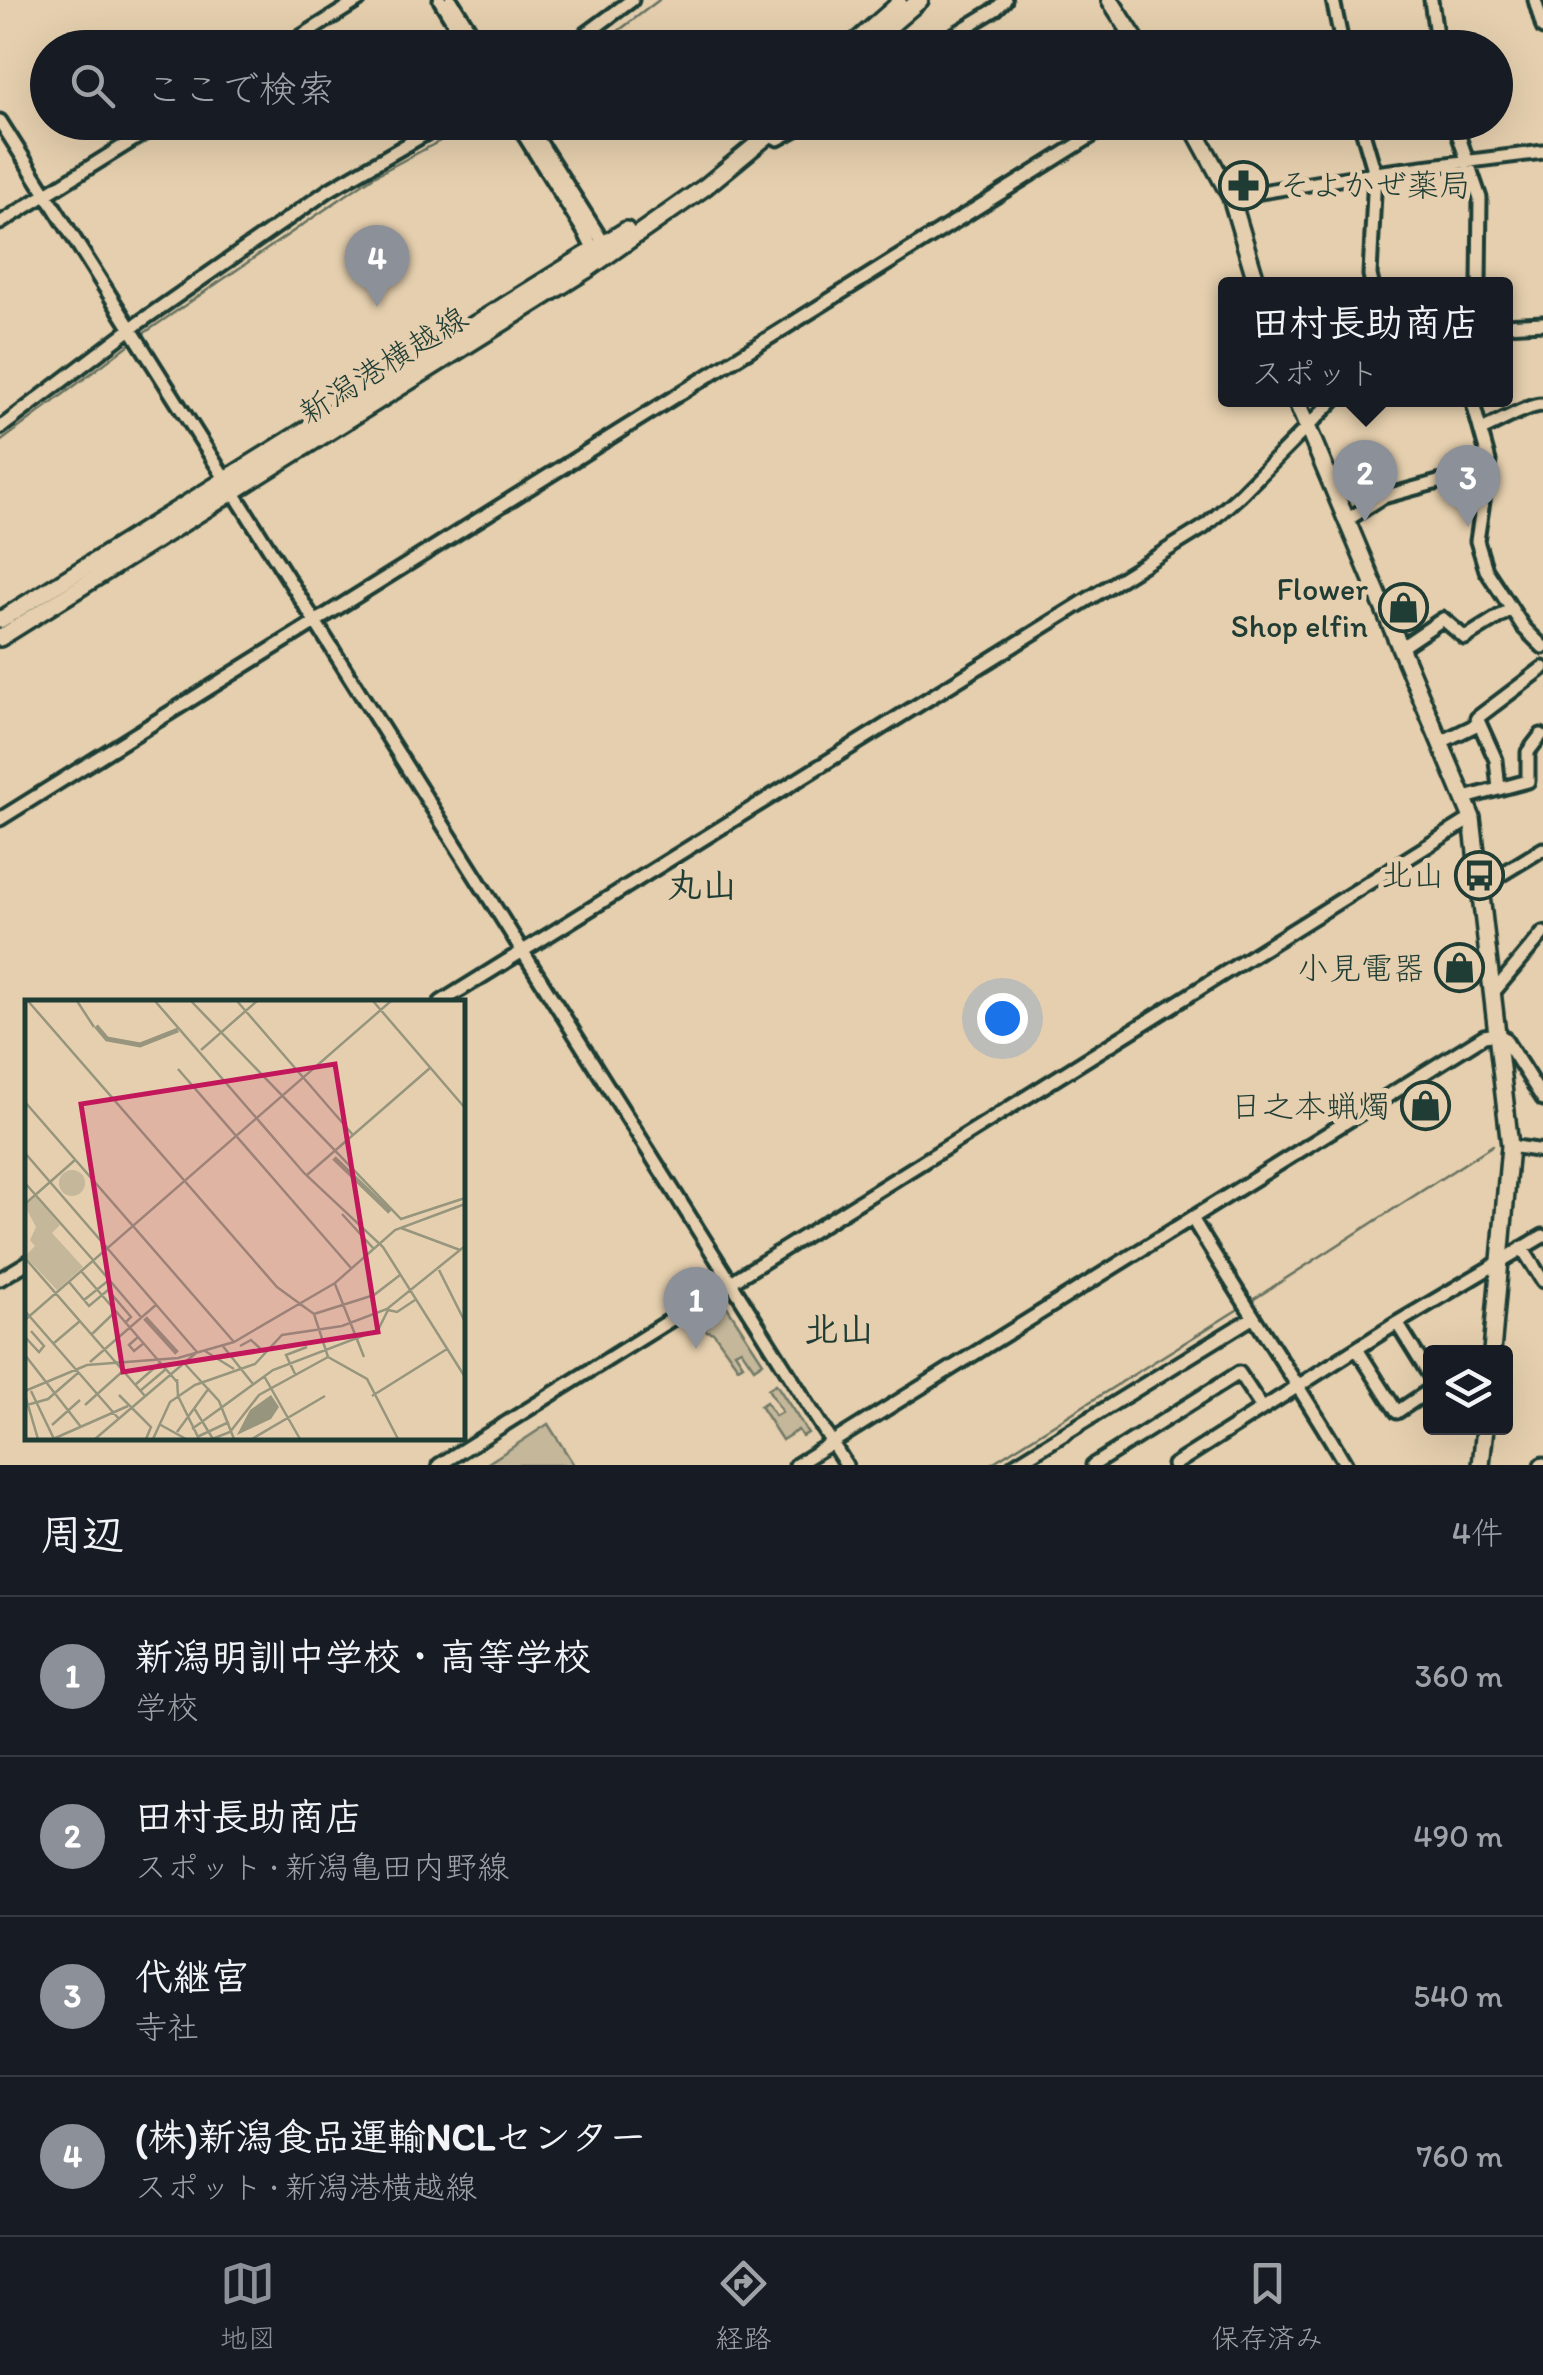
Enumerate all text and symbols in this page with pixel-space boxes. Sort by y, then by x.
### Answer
search box [30,30,1513,140]
icon: search [65,58,120,113]
text: ここで検索 [145,66,335,112]
pharmacy icon: そよかぜ薬局 [1218,159,1270,211]
place label: そよかぜ薬局 [1279,166,1471,204]
pin: 4 [344,224,410,307]
popup [1218,277,1513,407]
street label: 新潟港横越線 [292,298,474,432]
text: 田村長助商店 [1251,300,1480,346]
text: スポット [1251,354,1380,392]
pin: 2 [1332,440,1398,522]
pin: 3 [1436,444,1500,527]
place label: Flower Shop elfin [1231,570,1368,645]
shop icon: Flower Shop elfin [1377,581,1429,633]
bus stop icon: 北山 [1454,849,1506,901]
place label: 北山 [1381,856,1445,894]
district label: 丸山 [667,864,737,906]
shop icon: 小見電器 [1434,942,1486,994]
place label: 小見電器 [1297,949,1425,987]
your location [977,993,1028,1044]
inset map [25,1000,465,1440]
shop icon: 日之本蝋燭 [1399,1080,1451,1132]
place label: 日之本蝋燭 [1230,1087,1390,1125]
pin: 1 [664,1266,728,1349]
district label: 北山 [804,1308,874,1350]
map controls [1423,1345,1513,1435]
button: layers [1423,1345,1513,1435]
text: 周辺 [40,1509,124,1560]
text: 4件 [1452,1514,1503,1552]
text: 新潟明訓中学校・高等学校 [135,1634,591,1680]
text: 1 [65,1657,80,1695]
text: 360 m [1415,1657,1503,1695]
text: 学校 [135,1688,199,1726]
text: 田村長助商店 [135,1794,363,1840]
text: 2 [64,1817,81,1855]
text: 490 m [1413,1817,1503,1855]
text: スポット · 新潟亀田内野線 [135,1848,509,1886]
text: 代継宮 [135,1954,249,2000]
text: 3 [64,1977,81,2015]
text: 540 m [1413,1977,1503,2015]
text: 寺社 [135,2008,199,2046]
text: (株)新潟食品運輸NCLセンター [135,2114,647,2160]
text: 4 [63,2137,82,2175]
text: 760 m [1416,2137,1503,2175]
text: スポット · 新潟港横越線 [135,2168,477,2206]
tab: 地図 [220,2256,276,2356]
tab: 経路 [715,2256,771,2356]
tab: 保存済み [1211,2256,1323,2356]

